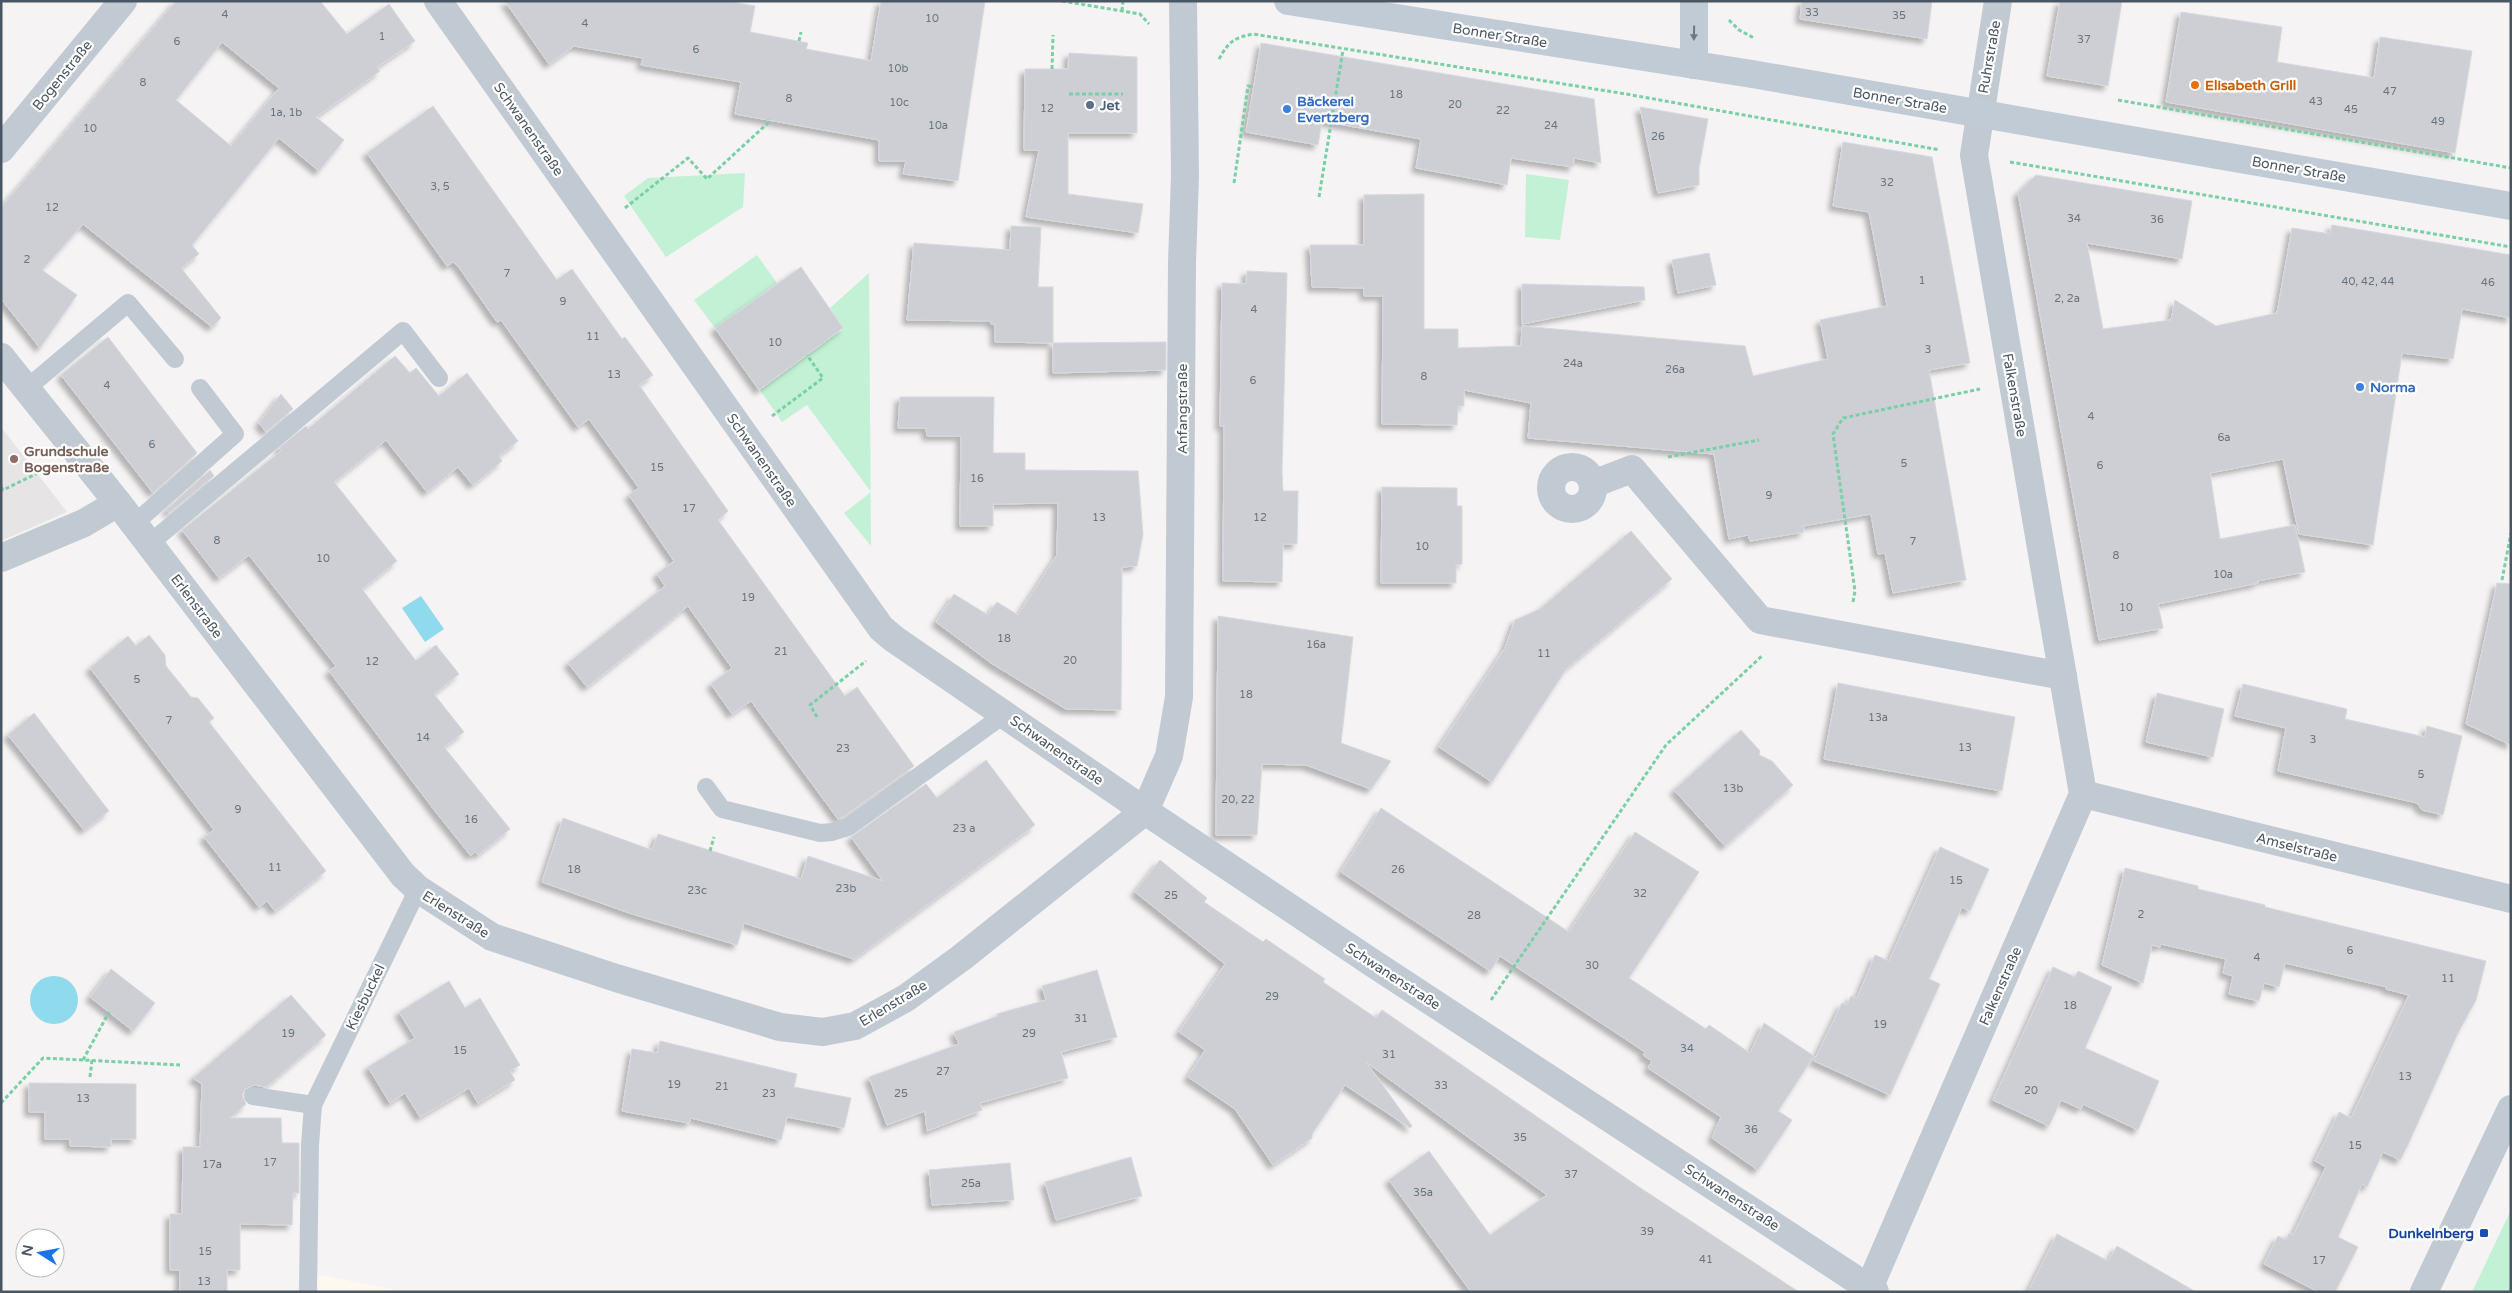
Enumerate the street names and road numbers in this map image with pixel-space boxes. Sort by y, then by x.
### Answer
street label: Ruhrstraße [1975,19,2004,95]
street label: Bonner Straße [1451,20,1548,51]
street label: Bogenstraße [29,37,96,114]
street label: Schwanenstraße [490,79,567,179]
street label: Bonner Straße [1851,84,1948,117]
street label: Bonner Straße [2250,153,2347,186]
street label: Falkenstraße [1999,352,2030,438]
street label: Anfangstraße [1174,364,1191,454]
street label: Schwanenstraße [723,410,800,510]
street label: Erlenstraße [167,571,226,642]
street label: Schwanenstraße [1007,712,1107,789]
street label: Amselstraße [2255,829,2339,866]
street label: Erlenstraße [419,887,492,942]
street label: Schwanenstraße [1342,939,1444,1014]
street label: Falkenstraße [1976,944,2025,1028]
street label: Kiesbuckel [342,961,389,1033]
street label: Erlenstraße [856,977,930,1030]
street label: Schwanenstraße [1681,1160,1783,1235]

